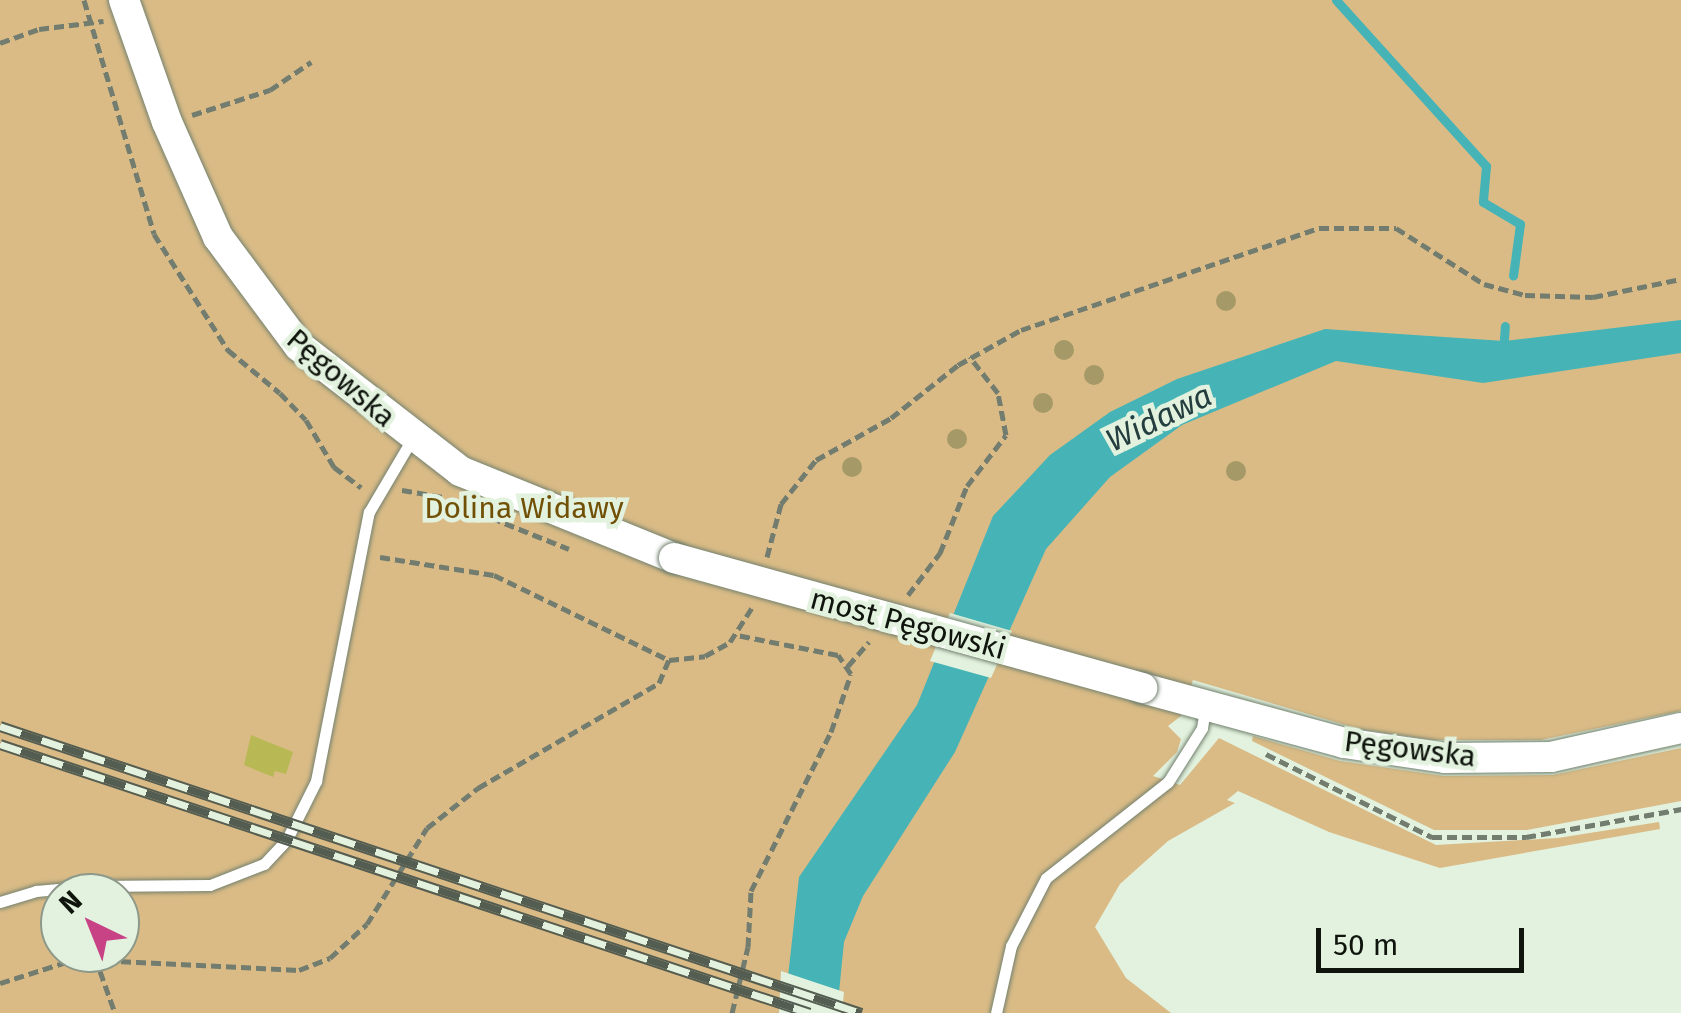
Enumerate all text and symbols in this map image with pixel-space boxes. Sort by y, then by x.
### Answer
street label: Pęgowska [279,321,403,435]
water label: Widawa [1100,376,1218,460]
park label: Dolina Widawy [424,490,624,526]
street label: most Pęgowski [806,581,1010,667]
street label: Pęgowska [1342,723,1478,775]
north arrow [40,873,140,973]
text: N [53,884,89,921]
scale bar [1321,908,1528,970]
text: 50 m [1333,927,1398,963]

